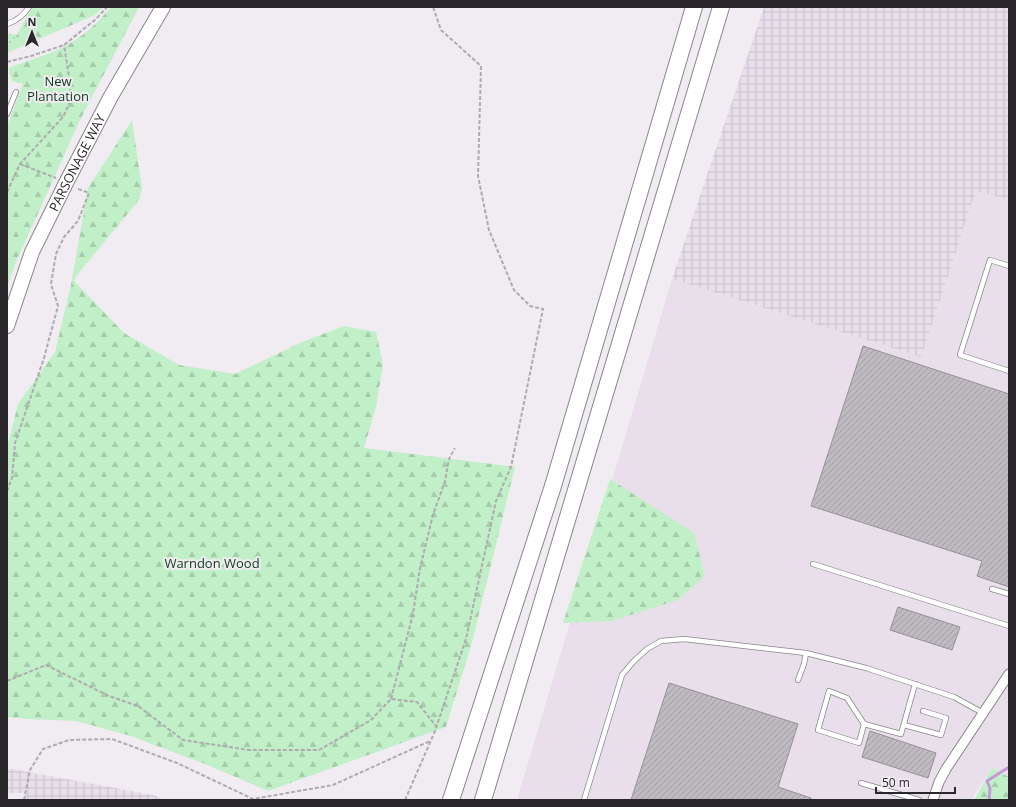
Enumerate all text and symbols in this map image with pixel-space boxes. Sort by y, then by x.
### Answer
north arrow [12,12,52,52]
text: N [28,14,36,29]
park label: New Plantation [27,72,89,105]
street label: PARSONAGE WAY [44,110,109,214]
park label: Warndon Wood [164,554,260,572]
scale bar [876,769,955,795]
text: 50 m [882,774,910,791]

